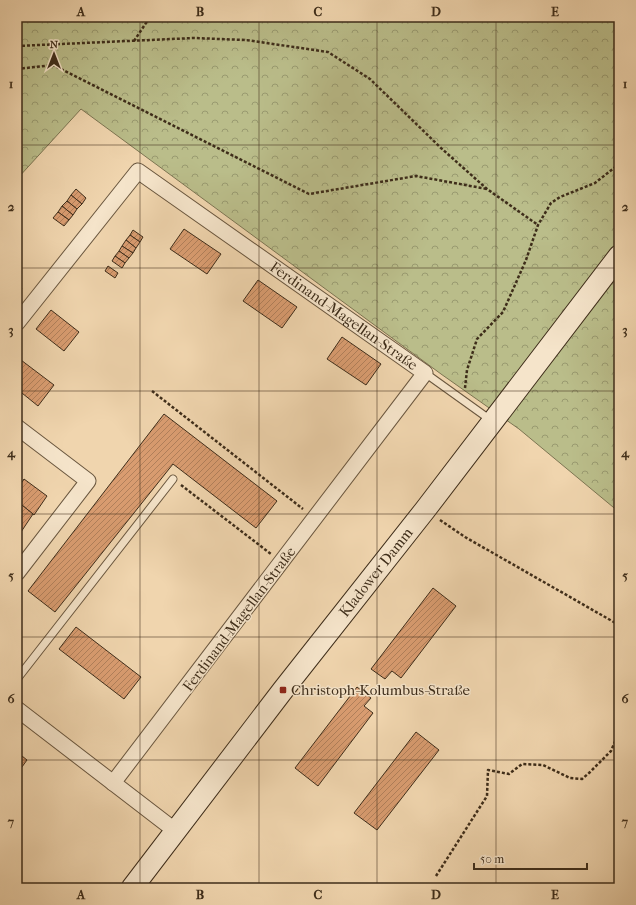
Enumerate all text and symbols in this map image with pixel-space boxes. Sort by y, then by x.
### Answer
text: A [76,4,86,19]
text: B [196,4,205,19]
text: C [314,4,323,19]
text: D [431,4,441,19]
text: E [551,4,559,19]
north arrow [34,34,74,74]
text: N [50,38,59,51]
text: 1 [9,76,14,91]
text: 1 [623,76,628,91]
text: 2 [8,199,15,214]
text: 2 [622,199,629,214]
street label: Ferdinand-Magellan-Straße [266,258,422,374]
text: 3 [8,322,14,338]
text: 3 [622,322,628,338]
text: 4 [6,445,16,461]
text: 4 [620,445,630,461]
street label: Kladower Damm [335,524,417,621]
street label: Ferdinand-Magellan-Straße [179,543,300,695]
text: 5 [8,568,14,583]
text: 5 [622,568,628,583]
place label: Christoph-Kolumbus-Straße [291,681,471,699]
marker: Christoph-Kolumbus-Straße [278,685,288,695]
text: 6 [7,691,15,706]
text: 6 [621,691,629,706]
text: 7 [7,814,15,829]
text: 7 [621,814,629,829]
scale bar [474,845,587,871]
text: 50 m [480,852,504,866]
text: A [76,887,86,902]
text: B [196,887,205,902]
text: C [314,887,323,902]
text: D [431,887,441,902]
text: E [551,887,559,902]

